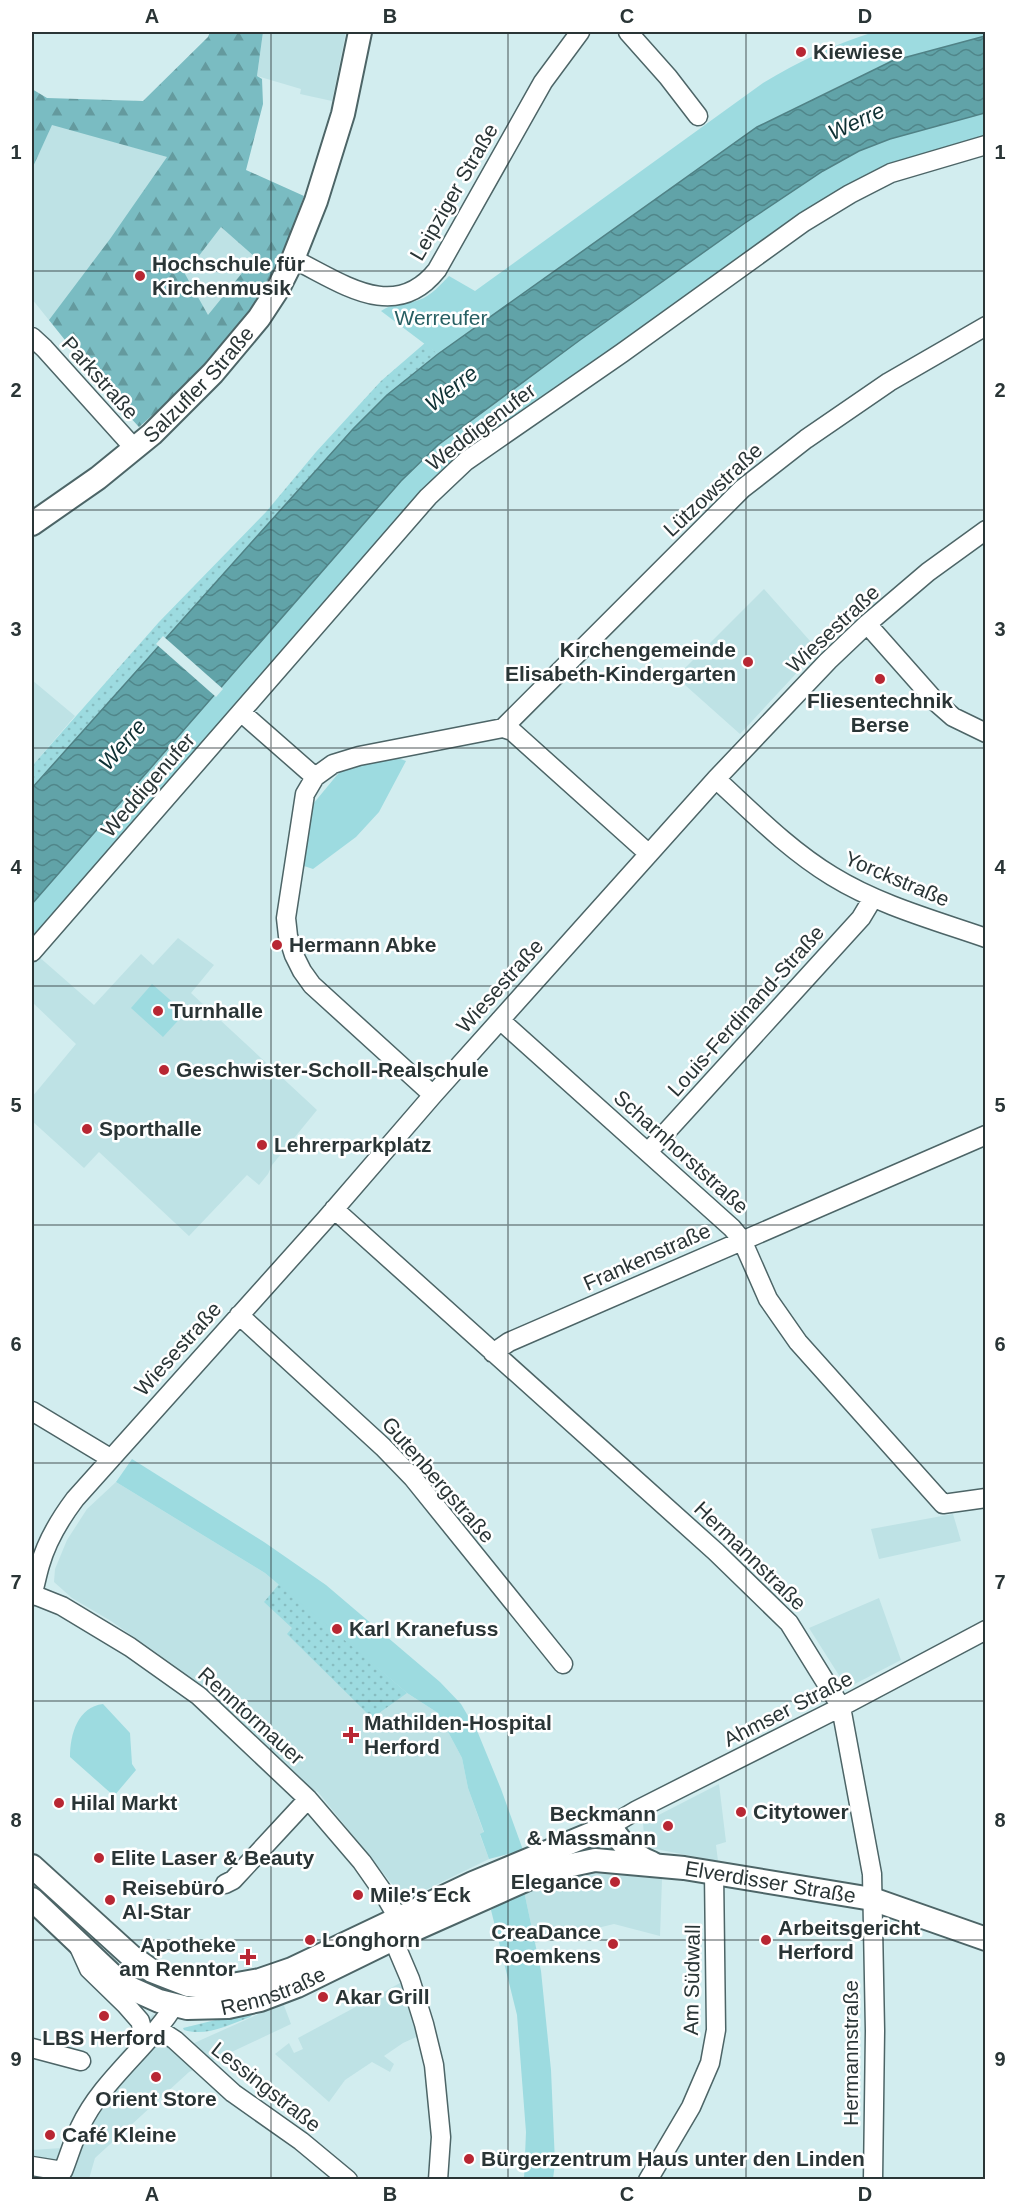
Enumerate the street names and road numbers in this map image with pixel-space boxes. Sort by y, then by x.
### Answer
street label: Leipziger Straße [405,119,502,264]
street label: Salzufler Straße [139,322,258,447]
street label: Parkstraße [57,332,143,424]
street label: Weddigenufer [422,378,540,475]
street label: Lützowstraße [659,438,767,541]
street label: Wiesestraße [782,580,884,677]
street label: Weddigenufer [96,728,199,841]
street label: Yorckstraße [841,846,953,911]
street label: Louis-Ferdinand-Straße [663,921,828,1101]
street label: Wiesestraße [452,934,548,1037]
street label: Scharnhorststraße [609,1085,753,1218]
street label: Frankenstraße [580,1218,714,1295]
street label: Wiesestraße [130,1297,226,1400]
street label: Gutenbergstraße [378,1412,499,1547]
street label: Hermannstraße [690,1497,811,1615]
street label: Renntormauer [194,1662,309,1769]
street label: Ahmser Straße [720,1666,856,1751]
street label: Elverdisser Straße [683,1856,858,1907]
street label: Am Südwall [679,1924,704,2036]
street label: Rennstraße [219,1962,329,2019]
street label: Hermannstraße [839,1980,862,2126]
street label: Lessingstraße [207,2037,325,2136]

